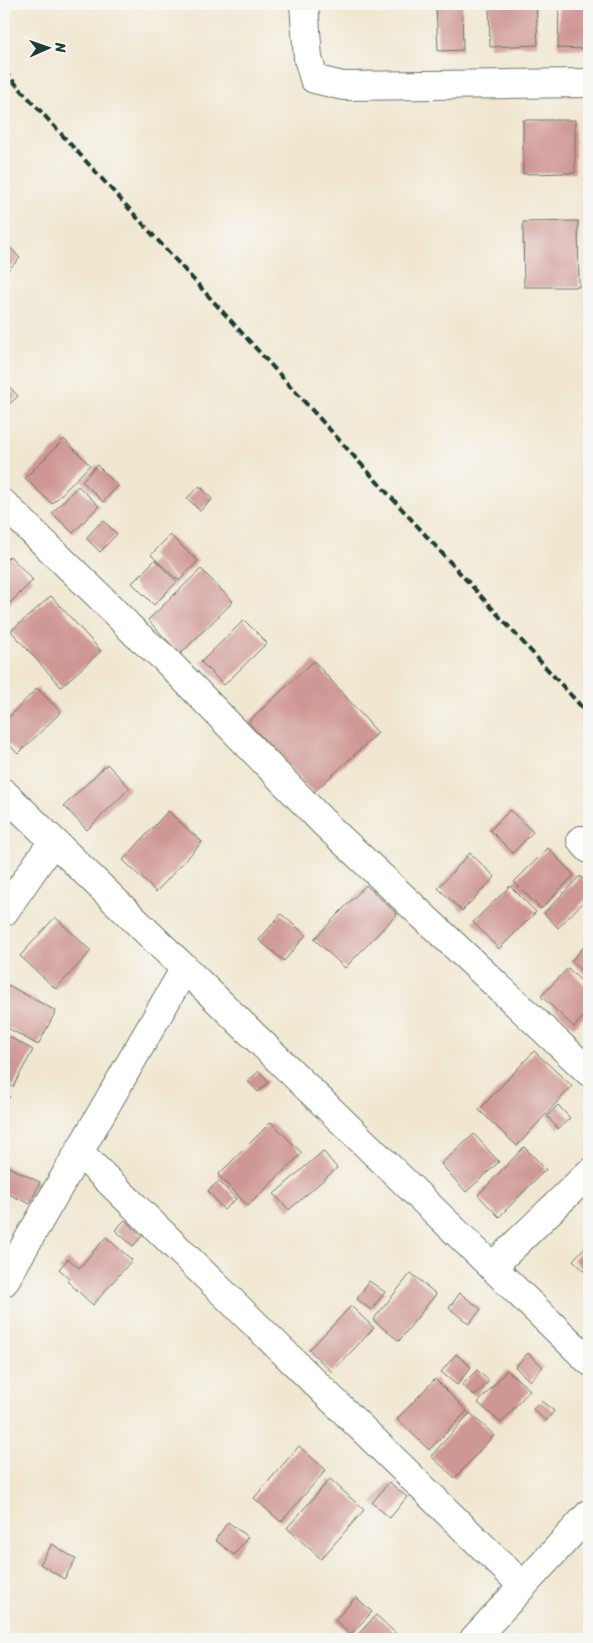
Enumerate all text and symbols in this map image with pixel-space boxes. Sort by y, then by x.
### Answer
north arrow [22,22,72,72]
text: N [48,41,73,53]

